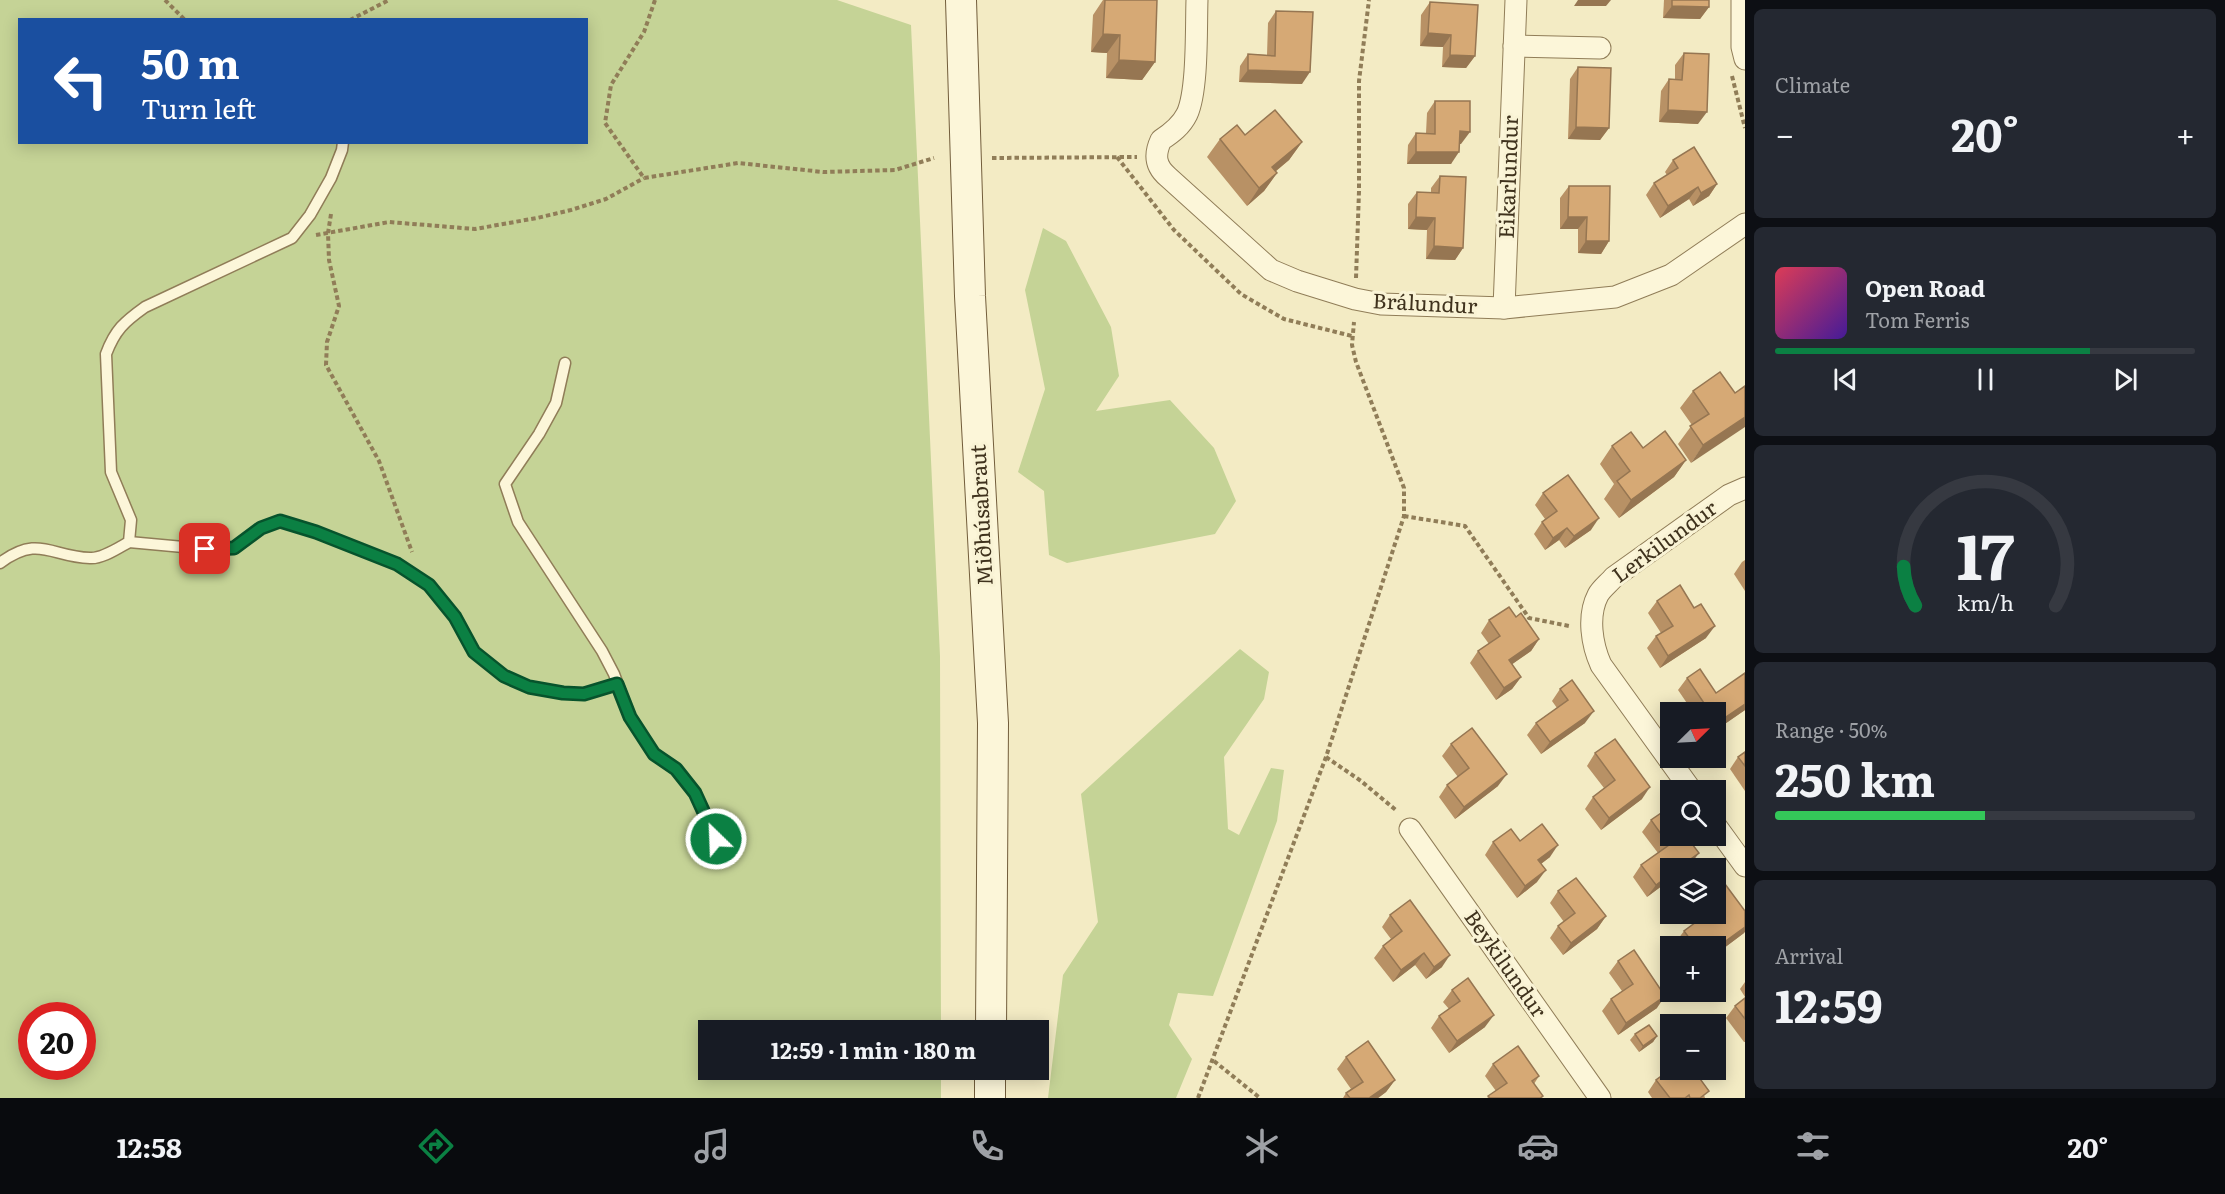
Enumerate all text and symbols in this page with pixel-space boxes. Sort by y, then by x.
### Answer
text: 50 m [141,30,240,92]
icon: left [42,42,120,120]
text: Climate [1775,69,1850,99]
text: Turn left [141,87,256,127]
text: 20° [1951,99,2019,166]
text: − [1775,108,1794,157]
text: + [2176,108,2195,157]
street label: Eikarlundur [1489,115,1524,239]
text: Open Road [1865,271,1985,304]
street label: Brálundur [1372,283,1478,320]
text: Tom Ferris [1865,304,1970,334]
icon: previous [1829,363,1862,396]
icon: pause [1969,363,2002,396]
icon: next [2109,363,2142,396]
street label: Miðhúsabraut [960,443,999,586]
street label: Lerkilundur [1605,491,1722,589]
text: 17 [1956,507,2014,599]
pin [179,523,230,574]
icon: arrive [188,532,221,565]
text: km/h [1956,586,2014,618]
north arrow [1660,702,1726,768]
map controls [1660,702,1726,1080]
text: Range · 50% [1775,714,1888,744]
text: 250 km [1775,744,1935,811]
button: search [1660,780,1726,846]
position arrow [684,807,748,871]
button: layers [1660,858,1726,924]
street label: Beykilundur [1458,902,1556,1023]
button: + [1660,936,1726,1002]
text: Arrival [1775,940,1843,970]
text: 12:59 [1775,970,1883,1037]
speed limit sign: 20 [18,1002,96,1080]
button: − [1660,1014,1726,1080]
text: 12:59 · 1 min · 180 m [771,1033,976,1066]
icon: directions [415,1125,457,1167]
icon: music [691,1125,733,1167]
icon: phone [966,1125,1008,1167]
icon: climate [1241,1125,1283,1167]
icon: car [1517,1125,1559,1167]
icon: filters [1792,1125,1834,1167]
text: 12:58 [117,1126,182,1166]
text: 20° [2067,1126,2108,1166]

